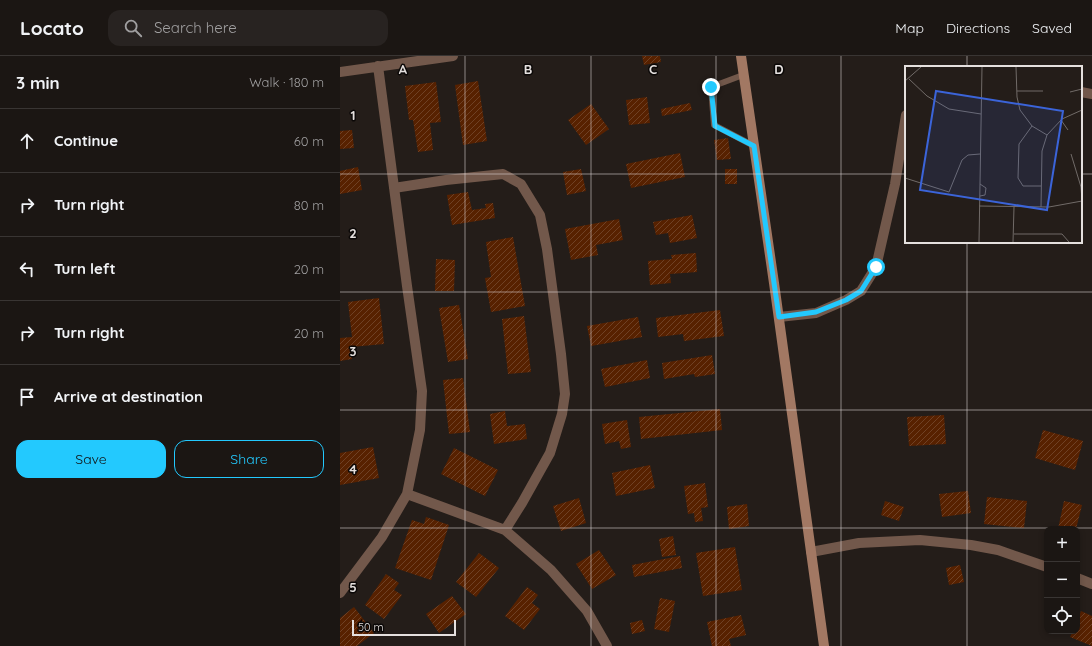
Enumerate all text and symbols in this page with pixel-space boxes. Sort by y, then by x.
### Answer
search box [108,10,388,46]
text: Locato [20,16,84,40]
icon: search [122,17,144,39]
text: Search here [154,18,237,37]
text: Map [895,19,924,37]
text: Directions [946,19,1010,37]
text: Saved [1032,19,1072,37]
text: A [399,61,408,77]
text: B [524,61,532,77]
text: C [649,61,657,77]
text: D [774,61,784,77]
inset map [905,66,1082,243]
text: 3 min [16,72,60,93]
text: Walk · 180 m [249,74,324,90]
route end [702,78,720,96]
text: 1 [350,107,356,123]
icon: ahead [16,130,38,152]
text: Continue [54,131,118,150]
text: 60 m [294,133,324,149]
icon: right [16,194,38,216]
text: Turn right [54,195,125,214]
text: 80 m [294,197,324,213]
text: 2 [349,225,357,241]
icon: left [16,258,38,280]
route start [867,258,885,276]
text: Turn left [54,259,116,278]
text: 20 m [294,261,324,277]
icon: right [16,322,38,344]
text: Turn right [54,323,125,342]
text: 20 m [294,325,324,341]
text: 3 [350,343,357,359]
icon: arrive [16,386,38,408]
text: Arrive at destination [54,387,203,406]
button: Save [16,440,166,478]
button: Share [174,440,324,478]
text: 4 [349,461,357,477]
map controls [1044,526,1080,634]
button: + [1044,526,1080,562]
button: − [1044,562,1080,598]
text: 5 [349,579,357,595]
button: locate [1044,598,1080,634]
scale bar [352,618,456,637]
text: 50 m [358,620,384,634]

